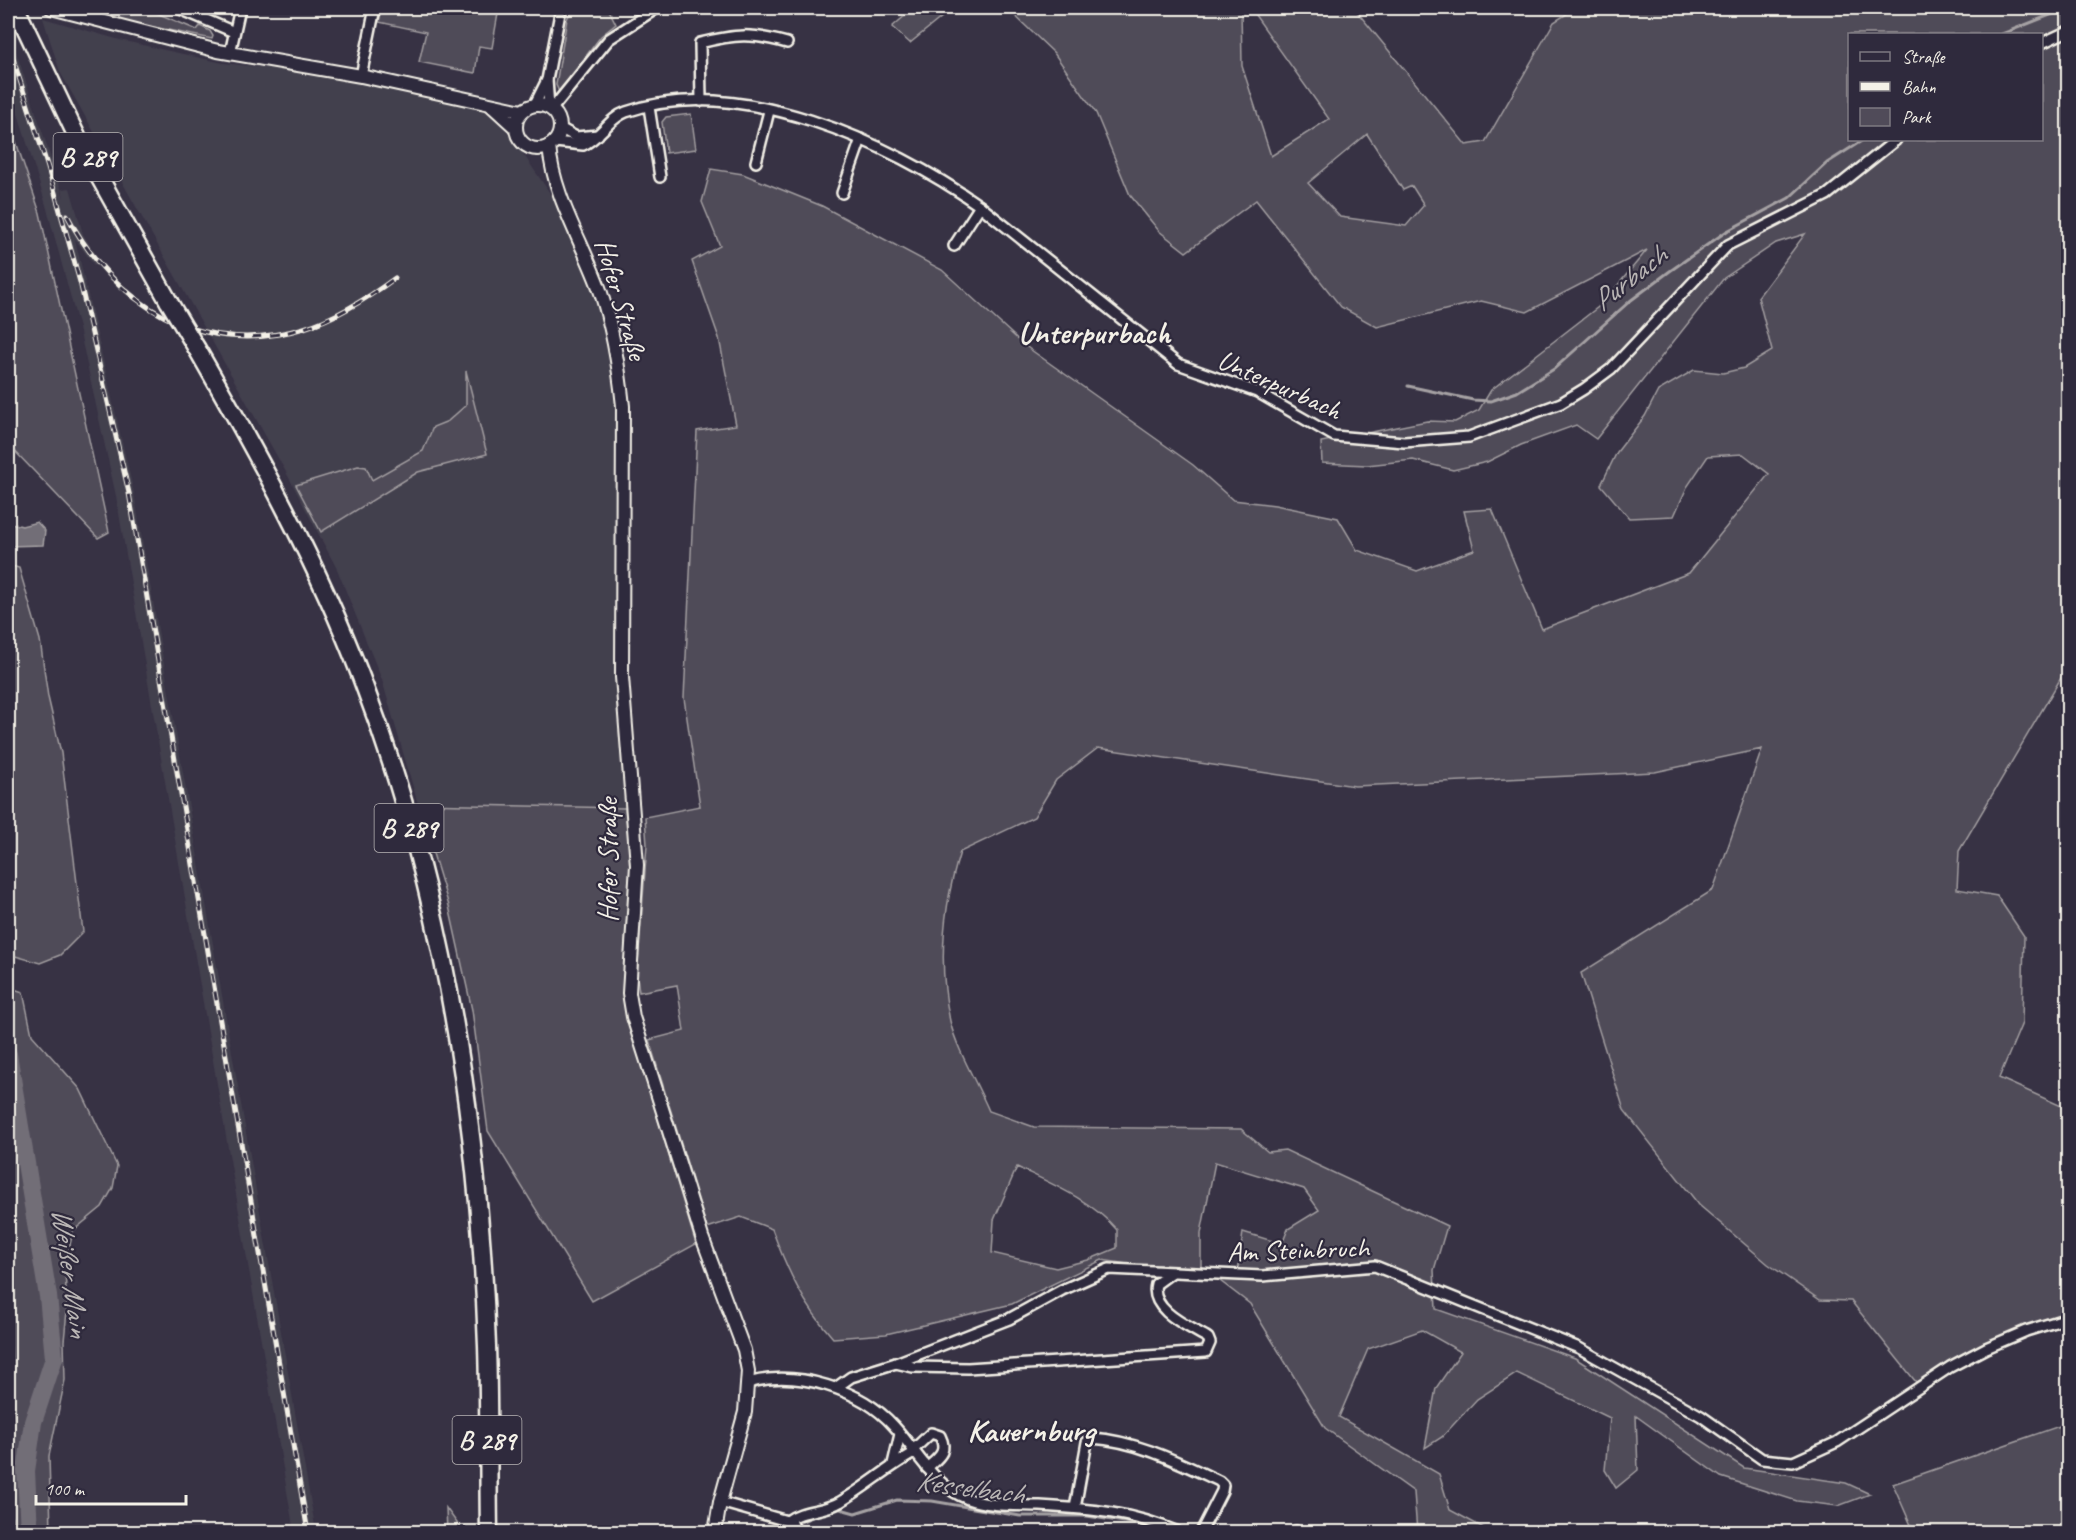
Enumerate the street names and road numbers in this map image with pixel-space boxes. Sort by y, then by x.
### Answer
road number: B 289 [54,133,122,181]
street label: Hofer Straße [588,235,656,366]
street label: Unterpurbach [1212,342,1348,428]
street label: Hofer Straße [590,796,625,922]
road number: B 289 [374,804,444,852]
street label: Am Steinbruch [1226,1229,1372,1269]
road number: B 289 [452,1416,522,1464]

